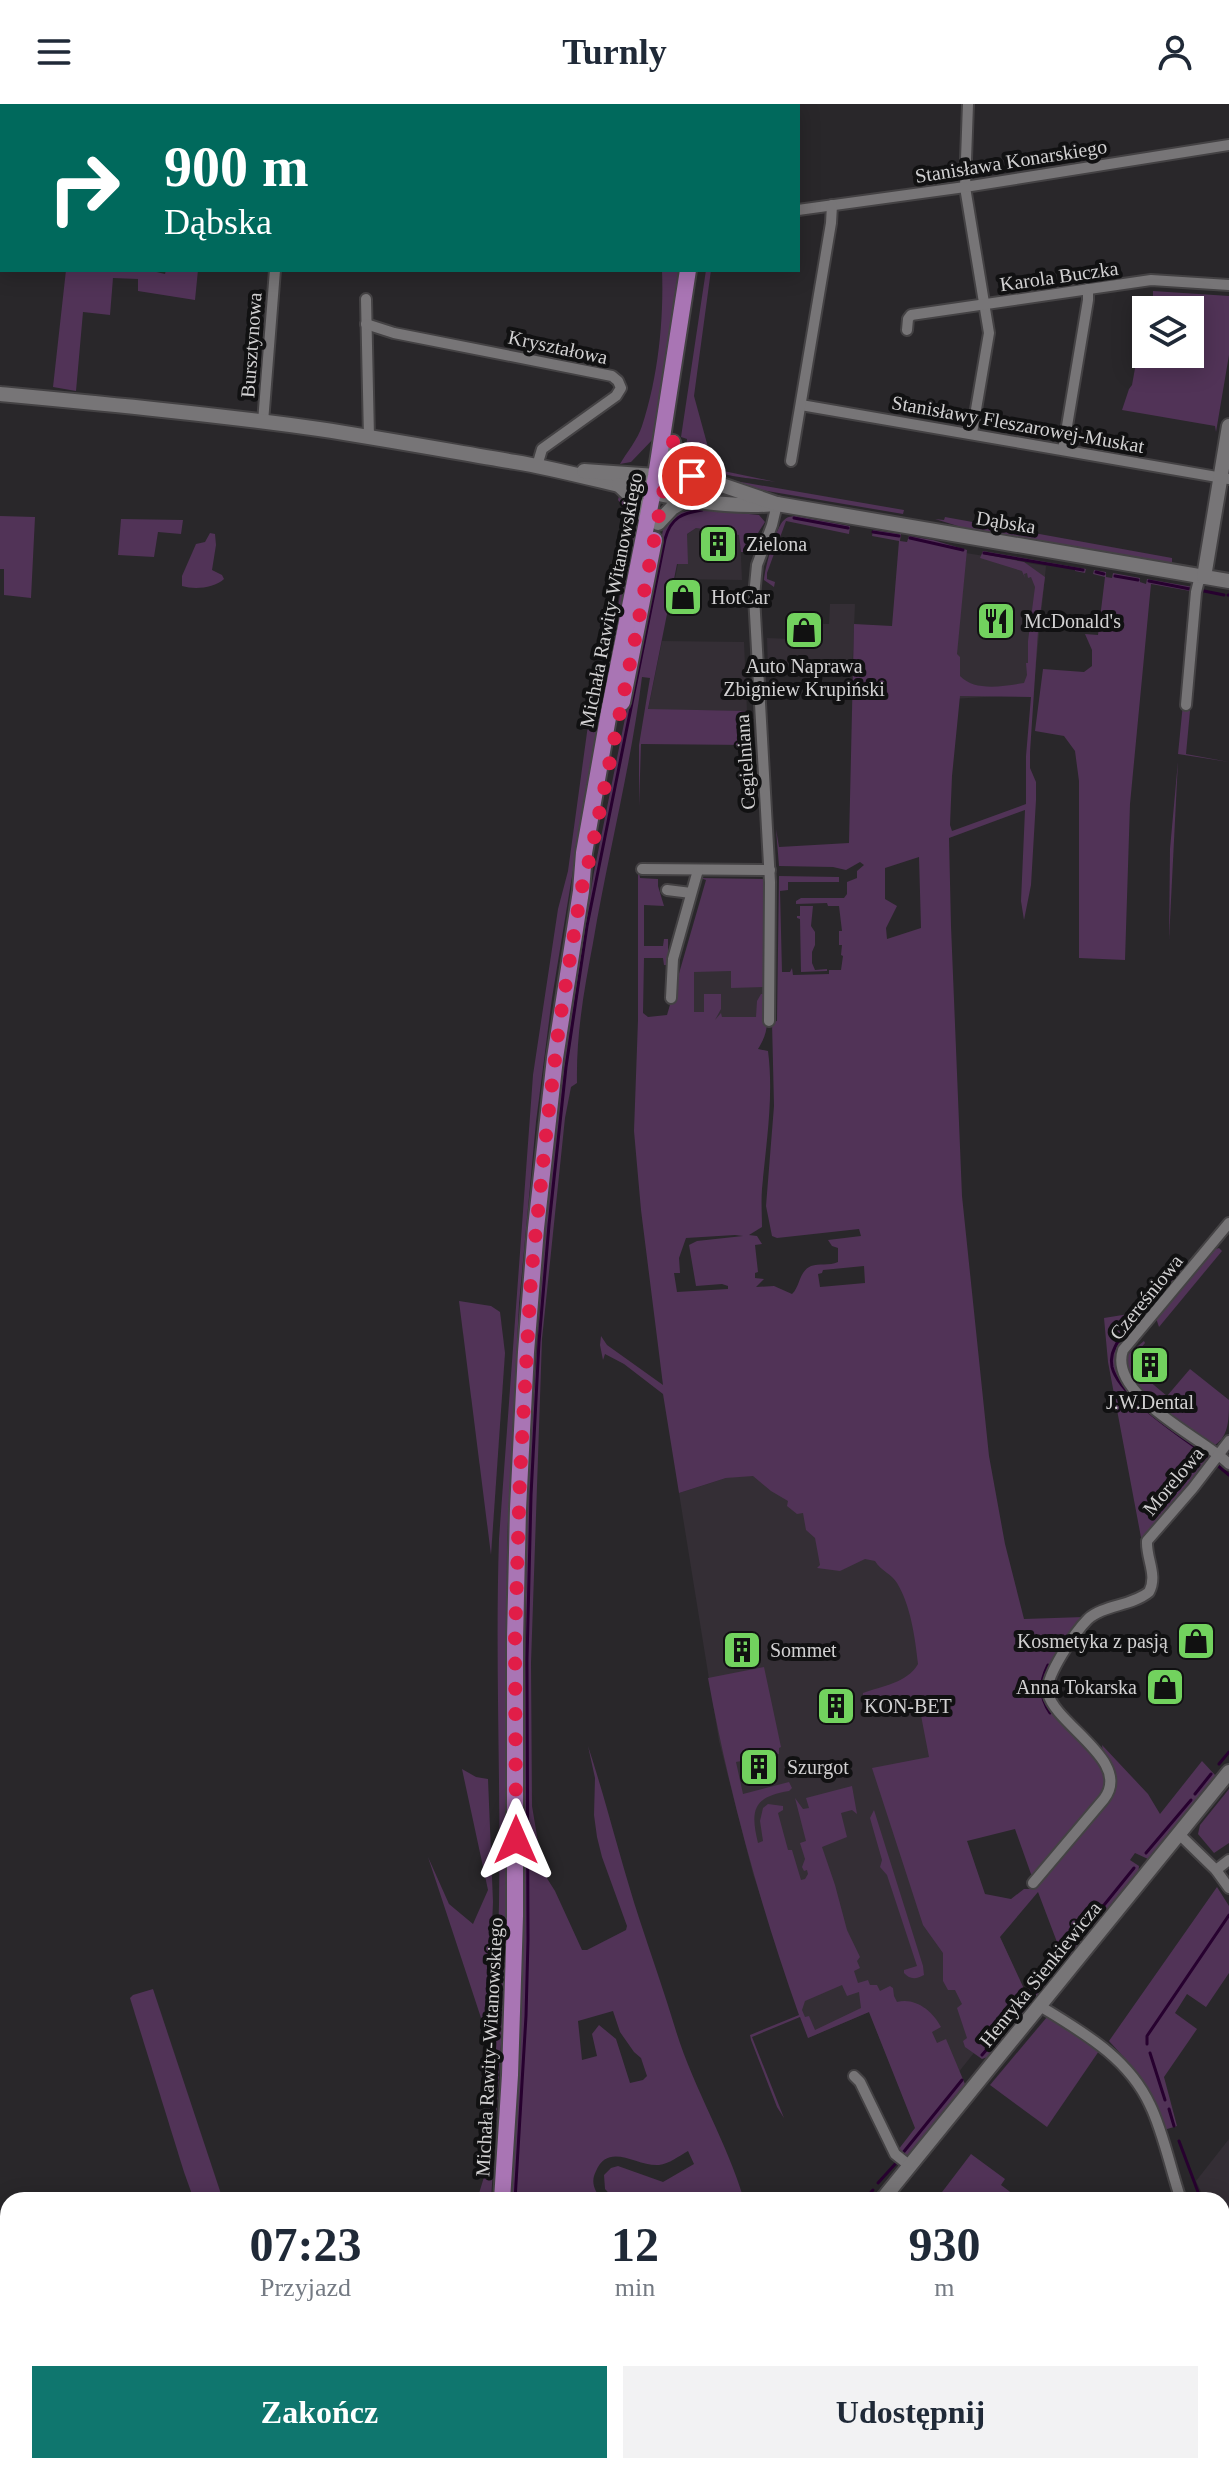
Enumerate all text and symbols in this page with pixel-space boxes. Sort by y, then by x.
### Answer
icon: menu [32,30,76,74]
icon: person [1153,30,1197,74]
text: Turnly [562,32,667,72]
street label: Stanisława Konarskiego [914,135,1109,188]
icon: right [32,136,136,240]
text: 900 m [164,136,309,198]
text: Dąbska [164,202,272,242]
street label: Karola Buczka [998,257,1120,295]
street label: Bursztynowa [236,291,267,398]
map controls [1132,296,1204,368]
button: layers [1132,296,1204,368]
street label: Kryształowa [506,326,610,369]
street label: Stanisławy Fleszarowej-Muskat [890,391,1146,458]
pin [658,442,726,510]
icon: arrive [670,454,714,498]
street label: Michała Rawity-Witanowskiego [575,470,648,730]
street label: Dąbska [974,506,1037,539]
building icon: Zielona [697,523,739,565]
place label: Zielona [746,533,807,555]
shop icon: HotCar [662,576,704,618]
place label: HotCar [711,586,770,608]
restaurant icon: McDonald's [975,600,1017,642]
shop icon: Auto Naprawa Zbigniew Krupiński [783,609,825,651]
place label: McDonald's [1024,610,1121,632]
place label: Auto Naprawa Zbigniew Krupiński [723,655,885,701]
street label: Cegielniana [731,713,760,810]
street label: Czereśniowa [1105,1250,1187,1344]
building icon: J.W.Dental [1129,1344,1171,1386]
place label: J.W.Dental [1106,1391,1195,1413]
street label: Morelowa [1138,1442,1208,1520]
shop icon: Kosmetyka z pasją [1175,1620,1217,1662]
building icon: Sommet [721,1629,763,1671]
place label: Kosmetyka z pasją [1017,1630,1169,1653]
place label: Sommet [770,1639,837,1661]
shop icon: Anna Tokarska [1144,1666,1186,1708]
place label: Anna Tokarska [1016,1676,1137,1698]
building icon: KON-BET [815,1685,857,1727]
place label: KON-BET [864,1695,952,1717]
building icon: Szurgot [738,1746,780,1788]
place label: Szurgot [787,1756,849,1779]
position arrow [474,1798,558,1882]
street label: Henryka Sienkiewicza [975,1897,1106,2052]
street label: Michała Rawity-Witanowskiego [471,1917,508,2177]
text: 07:23 [250,2218,361,2271]
text: 12 [611,2218,659,2271]
text: 930 [908,2218,980,2271]
text: Przyjazd [260,2273,351,2302]
text: min [615,2273,655,2302]
text: m [934,2273,955,2302]
button: Zakończ [32,2366,607,2458]
button: Udostępnij [623,2366,1198,2458]

